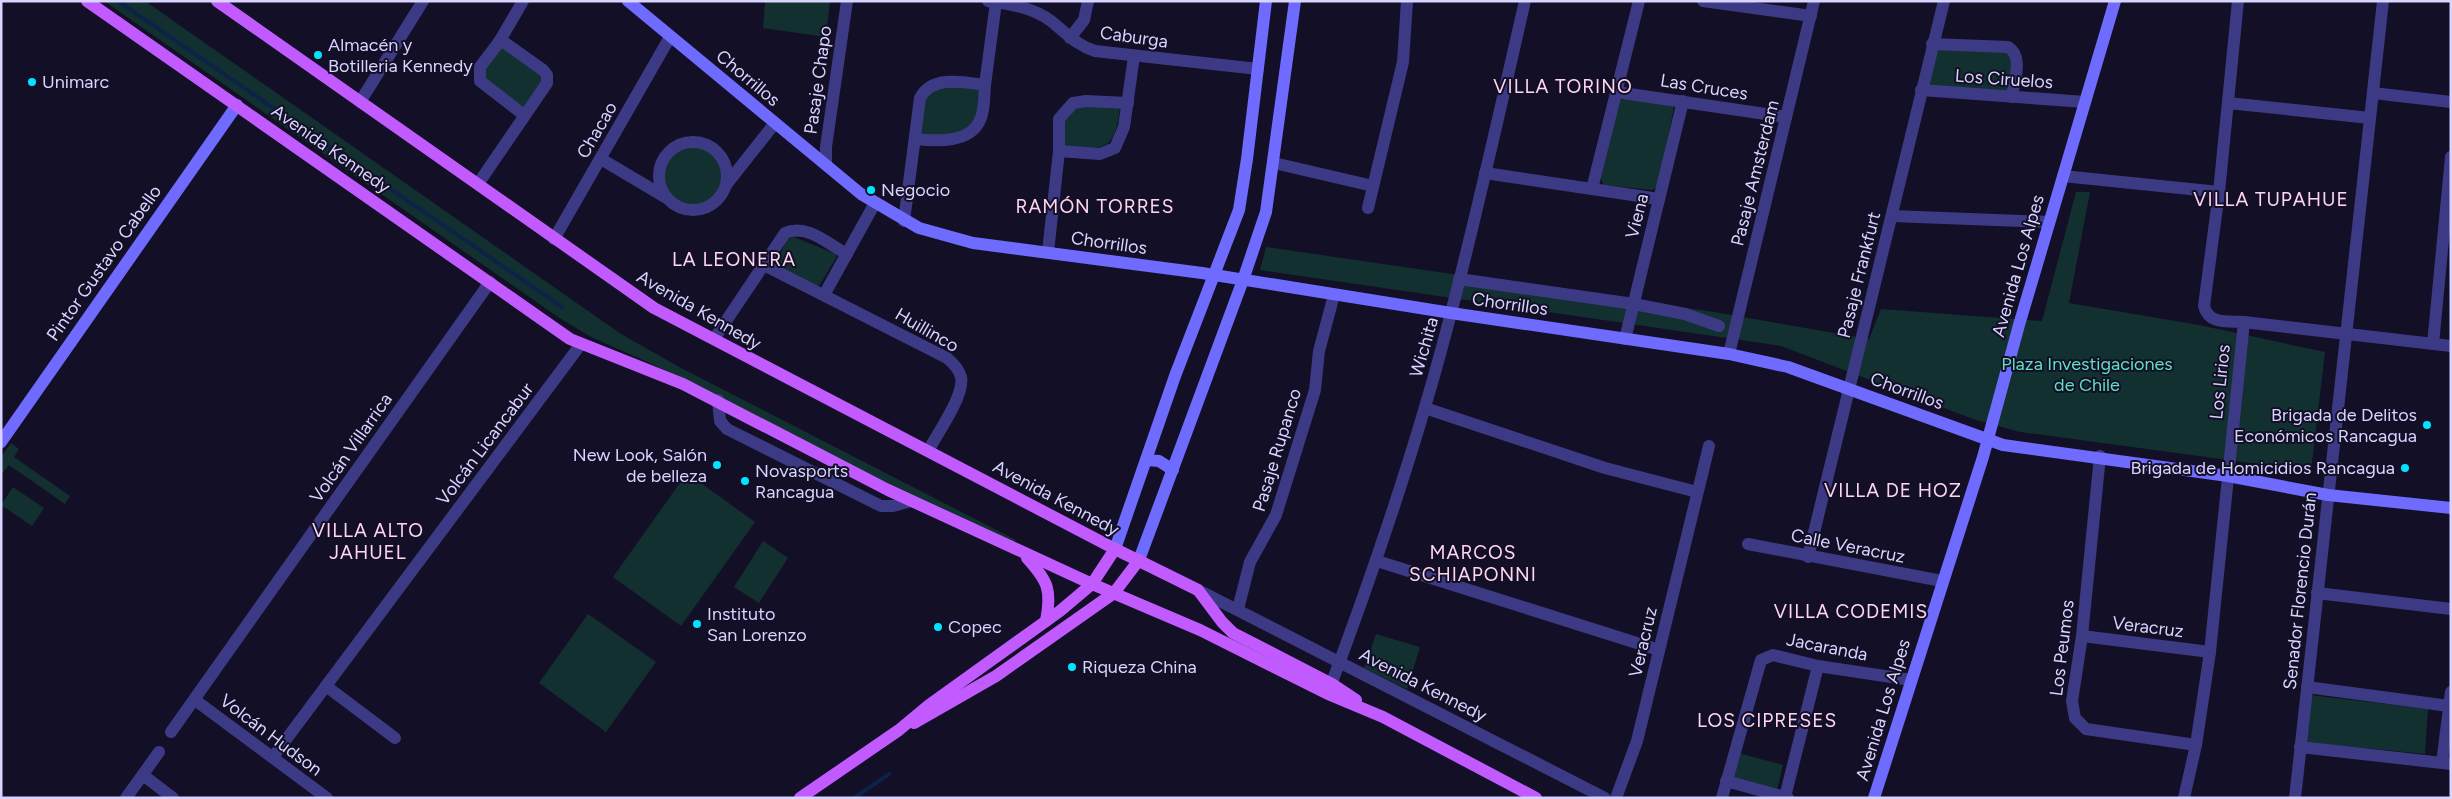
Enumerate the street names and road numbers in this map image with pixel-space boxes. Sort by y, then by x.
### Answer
street label: Caburga [1099,21,1169,53]
street label: Pasaje Chapo [799,24,837,136]
street label: Chorrillos [712,45,784,111]
street label: Los Ciruelos [1954,65,2054,93]
street label: Las Cruces [1659,69,1749,105]
street label: Chacao [572,98,622,162]
street label: Pasaje Amsterdam [1726,98,1784,248]
street label: Avenida Kennedy [267,100,395,198]
street label: Pintor Gustavo Cabello [42,181,166,345]
street label: Viena [1621,191,1653,241]
street label: Avenida Los Alpes [1987,192,2049,340]
street label: Pasaje Frankfurt [1833,209,1885,340]
street label: Chorrillos [1070,227,1148,259]
street label: Avenida Kennedy [633,265,766,355]
street label: Chorrillos [1471,288,1549,320]
street label: Huillinco [891,303,963,357]
street label: Wichita [1405,314,1443,380]
street label: Los Lirios [2205,343,2235,421]
street label: Chorrillos [1867,368,1947,414]
street label: Volcán Licancabur [432,378,538,510]
street label: Pasaje Rupanco [1248,386,1306,514]
street label: Volcán Villarrica [305,389,397,507]
street label: Avenida Kennedy [989,455,1123,541]
street label: Senador Florencio Durán [2279,491,2321,691]
street label: Calle Veracruz [1789,524,1907,568]
street label: Los Peumos [2045,599,2079,697]
street label: Veracruz [1624,605,1662,679]
street label: Veracruz [2111,612,2185,642]
street label: Jacaranda [1784,628,1870,666]
street label: Avenida Los Alpes [1851,637,1915,783]
street label: Avenida Kennedy [1356,643,1491,727]
street label: Volcán Hudson [215,689,327,781]

